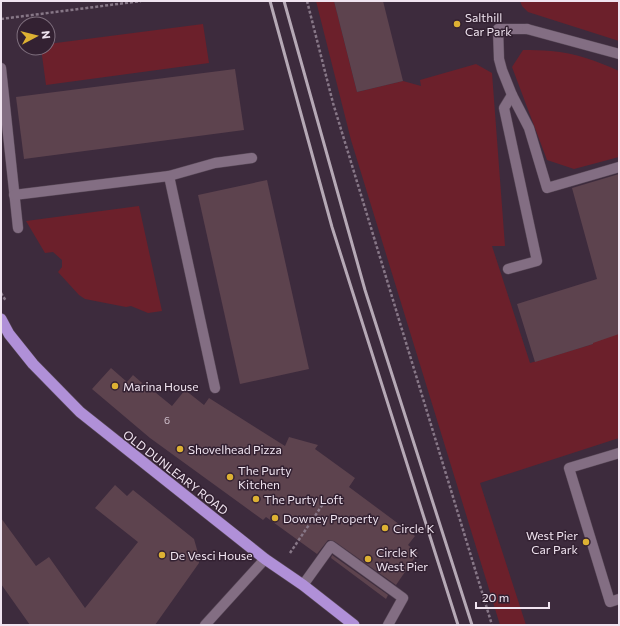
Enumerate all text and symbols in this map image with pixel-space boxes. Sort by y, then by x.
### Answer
place label: Salthill Car Park [465,10,512,38]
north arrow [16,16,56,56]
marker: Salthill Car Park [452,19,462,29]
text: N [39,30,53,40]
place label: Marina House [123,379,199,393]
marker: Marina House [110,381,120,391]
house number: 6 [164,414,170,426]
street label: OLD DUNLEARY ROAD [121,427,231,517]
place label: Shovelhead Pizza [188,442,282,456]
marker: Shovelhead Pizza [175,444,185,454]
place label: The Purty Kitchen [238,463,291,491]
marker: The Purty Kitchen [225,472,235,482]
place label: The Purty Loft [264,492,343,506]
marker: The Purty Loft [251,494,261,504]
place label: Downey Property [283,511,379,525]
marker: Downey Property [270,513,280,523]
place label: Circle K [393,521,435,535]
marker: Circle K [380,523,390,533]
place label: West Pier Car Park [526,528,578,556]
marker: West Pier Car Park [581,537,591,547]
place label: Circle K West Pier [376,545,428,573]
place label: De Vesci House [170,548,253,562]
marker: De Vesci House [157,550,167,560]
marker: Circle K West Pier [363,554,373,564]
scale bar [476,584,549,610]
text: 20 m [482,590,509,604]

